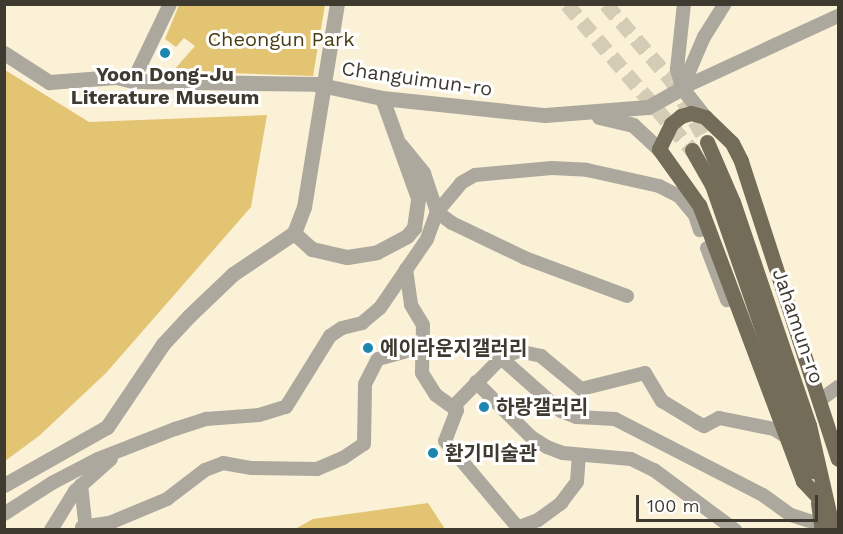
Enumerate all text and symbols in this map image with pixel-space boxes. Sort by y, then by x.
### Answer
park label: Cheongun Park [207,27,355,51]
marker: Yoon Dong-Ju Literature Museum [158,46,172,60]
street label: Changuimun-ro [340,57,494,101]
place label: Yoon Dong-Ju Literature Museum [71,62,259,109]
street label: Jahamun-ro [767,265,829,387]
place label: 에이라운지갤러리 [380,336,527,360]
marker: 에이라운지갤러리 [361,341,375,355]
place label: 하랑갤러리 [496,395,588,419]
marker: 하랑갤러리 [477,400,491,414]
place label: 환기미술관 [445,441,537,465]
marker: 환기미술관 [426,446,440,460]
scale bar [639,483,820,521]
text: 100 m [647,495,700,516]

